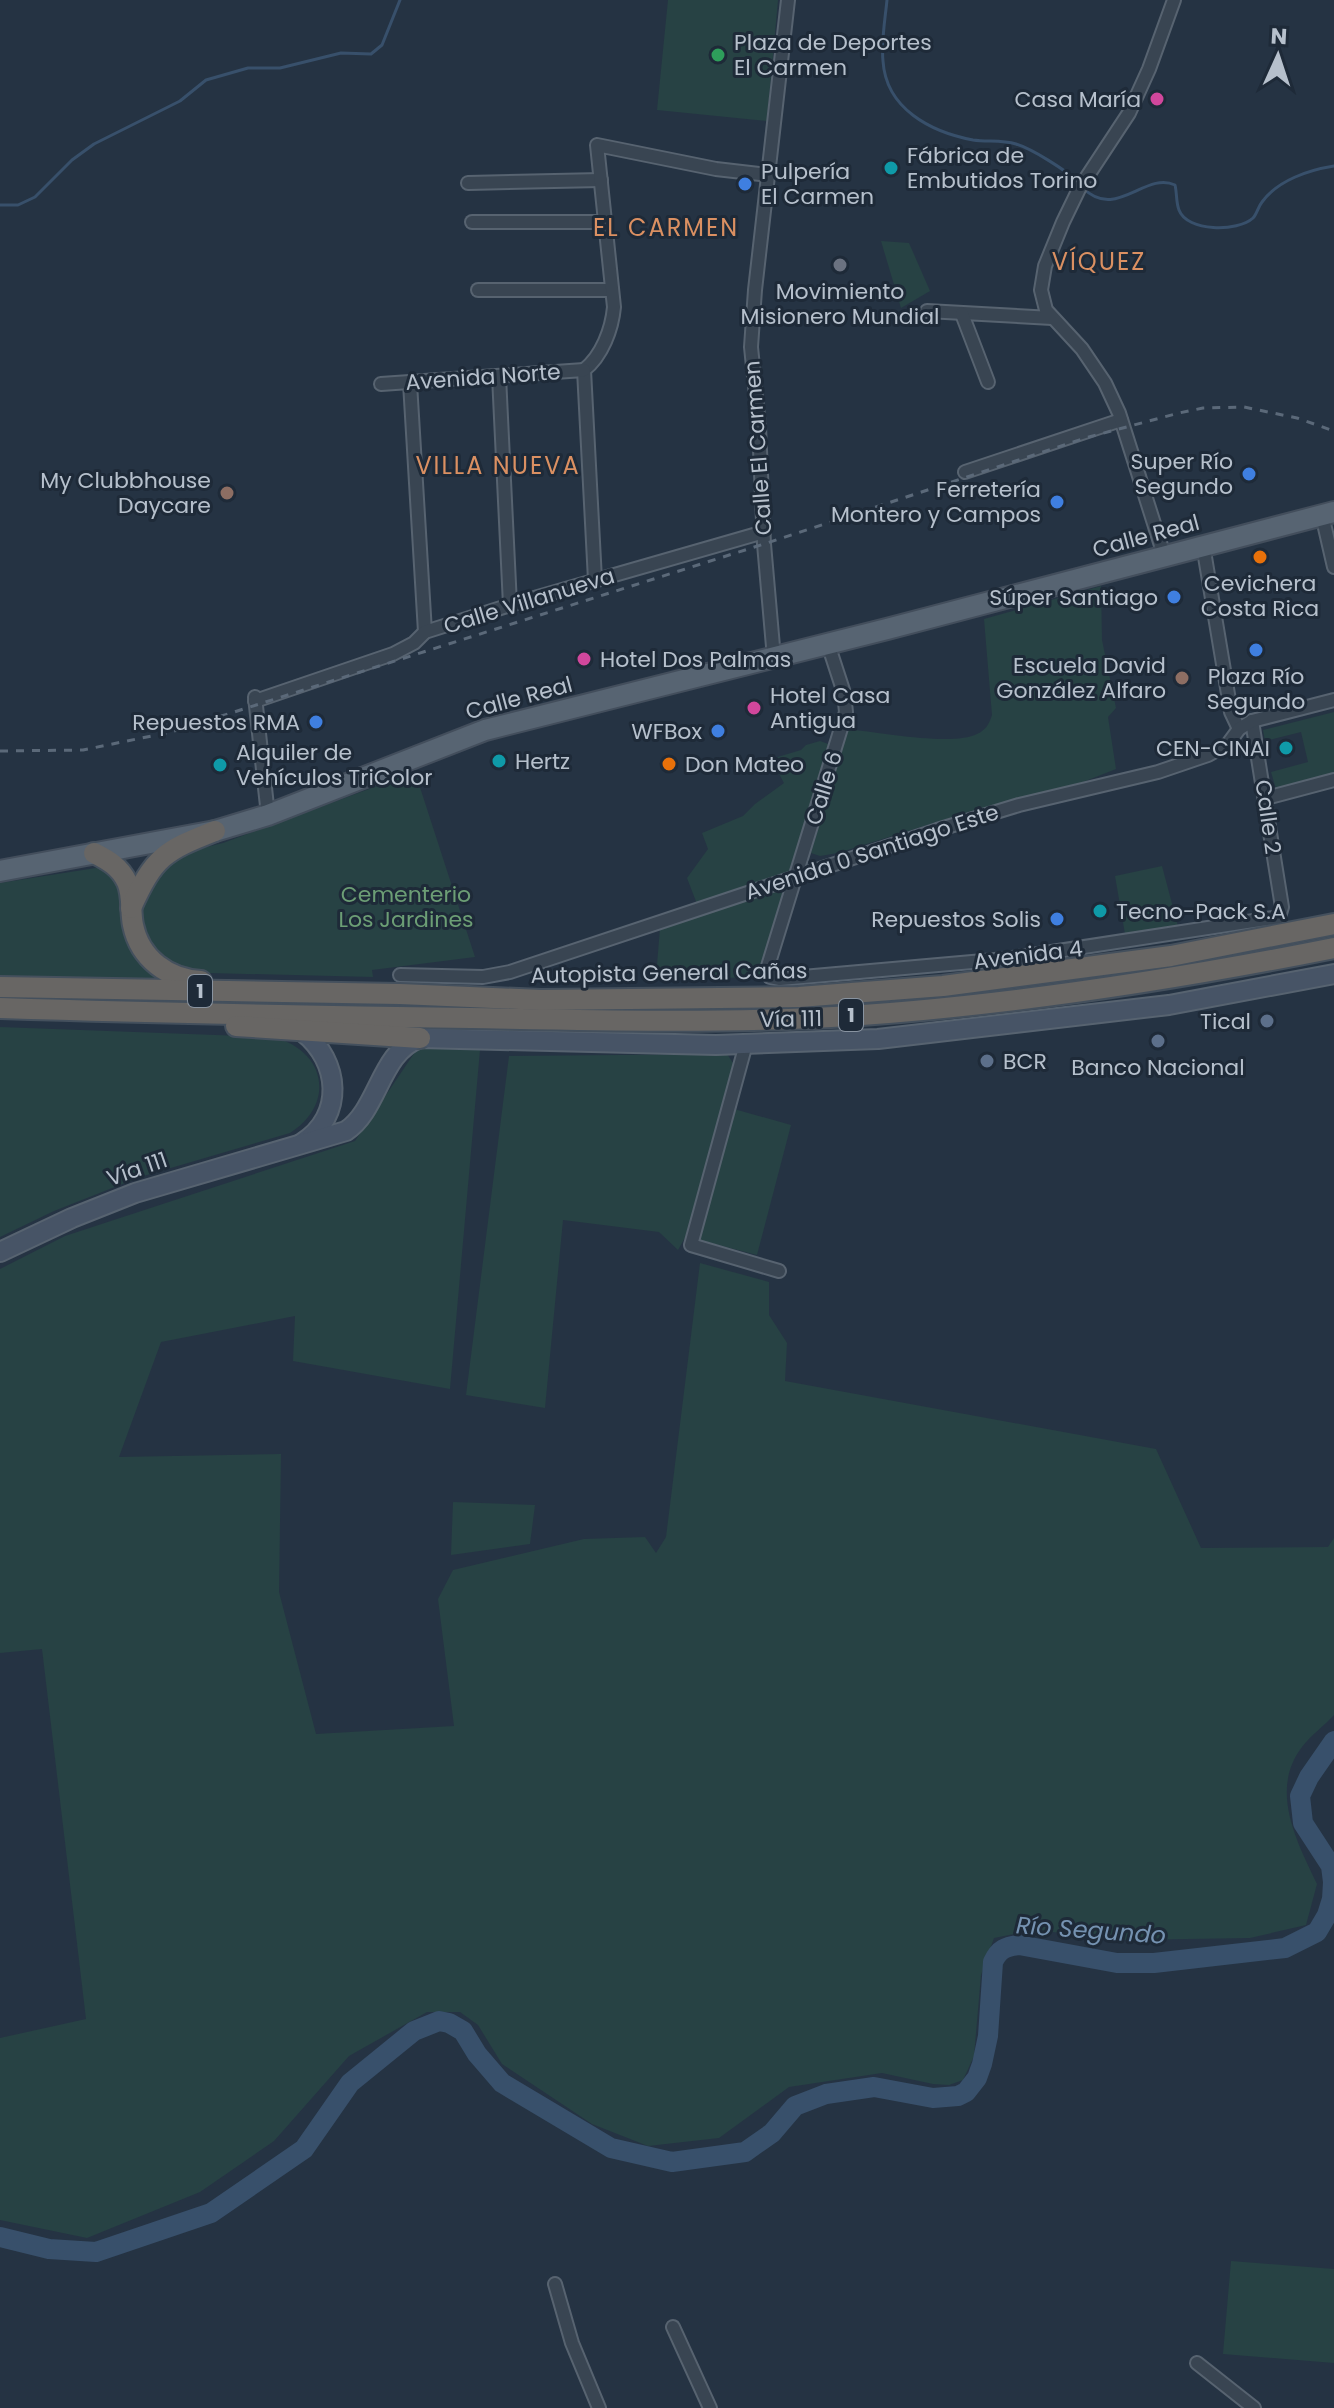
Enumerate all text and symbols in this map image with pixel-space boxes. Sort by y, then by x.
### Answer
north arrow [1238,16,1318,96]
text: N [1270,21,1288,52]
place label: Plaza de Deportes El Carmen [734,27,932,83]
marker: Plaza de Deportes El Carmen [709,46,727,64]
place label: Casa María [1015,84,1141,115]
marker: Casa María [1148,90,1166,108]
place label: Fábrica de Embutidos Torino [907,140,1097,196]
place label: Pulpería El Carmen [761,156,874,212]
marker: Fábrica de Embutidos Torino [882,159,900,177]
marker: Pulpería El Carmen [736,175,754,193]
district label: EL CARMEN [593,211,739,244]
district label: VÍQUEZ [1052,245,1146,278]
marker: Movimiento Misionero Mundial [831,256,849,274]
place label: Movimiento Misionero Mundial [741,276,939,332]
street label: Avenida Norte [404,356,562,398]
street label: Calle El Carmen [736,360,780,536]
place label: Super Río Segundo [1131,446,1233,502]
district label: VILLA NUEVA [415,449,581,482]
place label: My Clubbhouse Daycare [40,465,211,521]
marker: Super Río Segundo [1240,465,1258,483]
place label: Ferretería Montero y Campos [831,474,1041,530]
marker: My Clubbhouse Daycare [218,484,236,502]
marker: Ferretería Montero y Campos [1048,493,1066,511]
street label: Calle Real [1089,507,1203,565]
marker: Cevichera Costa Rica [1251,548,1269,566]
street label: Calle Villanueva [440,560,618,642]
place label: Cevichera Costa Rica [1201,568,1319,624]
place label: Súper Santiago [989,582,1158,613]
marker: Súper Santiago [1165,588,1183,606]
marker: Plaza Río Segundo [1247,641,1265,659]
place label: Hotel Dos Palmas [600,644,791,675]
marker: Hotel Dos Palmas [575,650,593,668]
place label: Escuela David González Alfaro [996,650,1166,706]
place label: Plaza Río Segundo [1207,661,1305,717]
street label: Calle Real [462,669,576,727]
marker: Escuela David González Alfaro [1173,669,1191,687]
place label: Hotel Casa Antigua [770,680,890,736]
marker: Hotel Casa Antigua [745,699,763,717]
place label: Repuestos RMA [132,707,300,738]
marker: Repuestos RMA [307,713,325,731]
place label: WFBox [631,716,702,747]
marker: WFBox [709,722,727,740]
place label: CEN-CINAI [1156,733,1270,764]
place label: Alquiler de Vehículos TriColor [236,737,433,793]
marker: CEN-CINAI [1277,739,1295,757]
place label: Hertz [515,746,570,777]
street label: Calle 6 [798,747,850,829]
place label: Don Mateo [685,749,804,780]
marker: Hertz [490,752,508,770]
marker: Don Mateo [660,755,678,773]
marker: Alquiler de Vehículos TriColor [211,756,229,774]
street label: Calle 2 [1247,778,1289,856]
street label: Avenida 0 Santiago Este [741,796,1003,908]
park label: Cementerio Los Jardines [338,879,474,935]
place label: Tecno-Pack S.A [1116,896,1286,927]
marker: Tecno-Pack S.A [1091,902,1109,920]
place label: Repuestos Solis [871,904,1041,935]
marker: Repuestos Solis [1048,910,1066,928]
street label: Avenida 4 [972,933,1085,977]
street label: Autopista General Cañas [530,955,808,991]
road number: 1 [188,975,212,1007]
road number: 1 [839,999,863,1031]
street label: Vía 111 [760,1003,822,1035]
place label: Tical [1200,1006,1251,1037]
marker: Tical [1258,1012,1276,1030]
marker: Banco Nacional [1149,1032,1167,1050]
place label: BCR [1003,1046,1047,1077]
marker: BCR [978,1052,996,1070]
place label: Banco Nacional [1071,1052,1245,1083]
street label: Vía 111 [103,1144,171,1194]
water label: Río Segundo [1015,1908,1167,1952]

